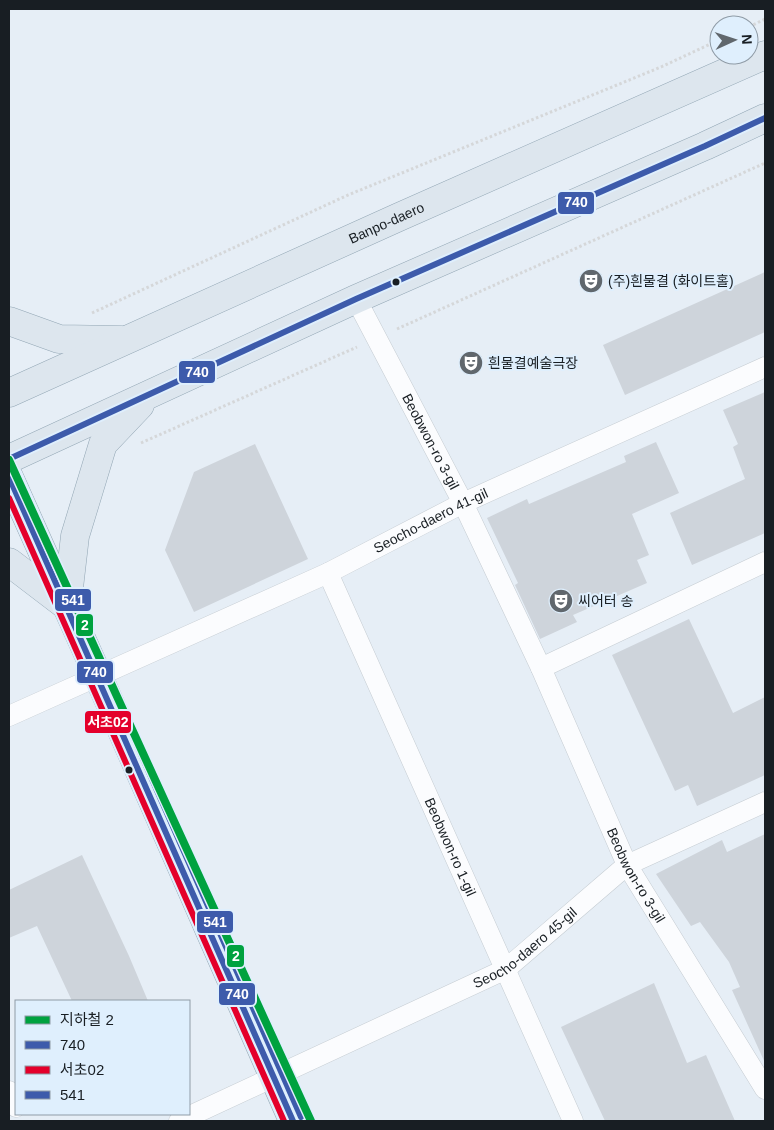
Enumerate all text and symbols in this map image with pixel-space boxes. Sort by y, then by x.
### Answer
north arrow [709,15,759,65]
text: N [739,34,755,45]
line badge: 740 [557,191,595,215]
text: 740 [564,194,588,210]
street label: Banpo-daero [346,199,427,247]
theatre icon: (주)흰물결 (화이트홀) [578,268,604,294]
place label: (주)흰물결 (화이트홀) [608,273,734,289]
unlabelled marker [391,277,401,287]
theatre icon: 흰물결예술극장 [458,350,484,376]
place label: 흰물결예술극장 [488,355,578,371]
line badge: 740 [178,360,216,384]
text: 740 [185,364,209,380]
street label: Beobwon-ro 3-gil [399,391,462,492]
street label: Seocho-daero 41-gil [371,485,490,556]
line badge: 541 [54,588,92,612]
theatre icon: 씨어터 송 [548,588,574,614]
text: 541 [61,592,85,608]
place label: 씨어터 송 [578,593,634,609]
line badge: 2 [75,613,94,637]
text: 2 [81,617,89,633]
line badge: 740 [76,660,114,684]
text: 740 [83,664,107,680]
line badge: 서초02 [84,710,132,734]
text: 서초02 [87,714,129,730]
unlabelled marker [124,765,134,775]
street label: Beobwon-ro 1-gil [422,795,479,899]
street label: Beobwon-ro 3-gil [604,825,669,926]
street label: Seocho-daero 45-gil [470,904,580,991]
line badge: 541 [196,910,234,934]
text: 541 [203,914,227,930]
line badge: 2 [226,944,245,968]
text: 2 [232,948,240,964]
line badge: 740 [218,982,256,1006]
text: 740 [225,986,249,1002]
legend [15,1000,190,1115]
text: 지하철 2 [60,1011,114,1028]
text: 740 [60,1036,85,1053]
text: 서초02 [60,1061,104,1078]
text: 541 [60,1086,85,1103]

